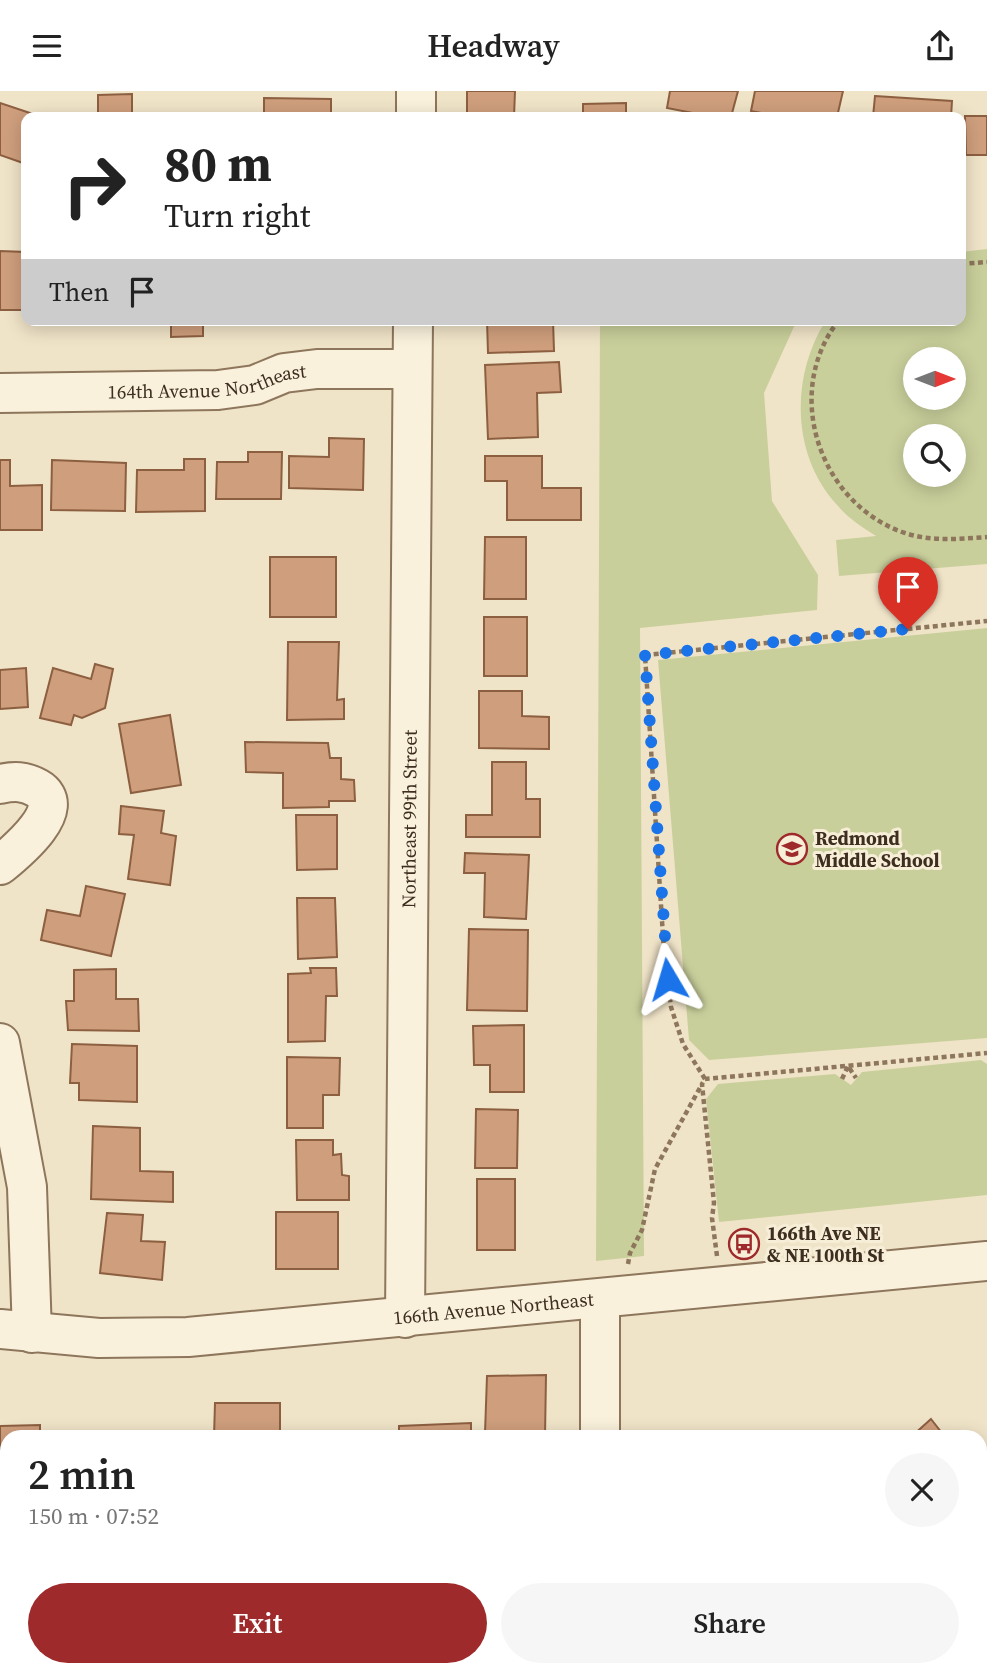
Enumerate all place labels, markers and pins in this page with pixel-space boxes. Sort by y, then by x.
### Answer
pin [878,557,938,629]
place label: Redmond Middle School [815,825,940,873]
school or university icon: Redmond Middle School [775,832,809,866]
place label: 166th Ave NE & NE 100th St [767,1220,884,1268]
bus stop icon: 166th Ave NE & NE 100th St [727,1227,761,1261]

